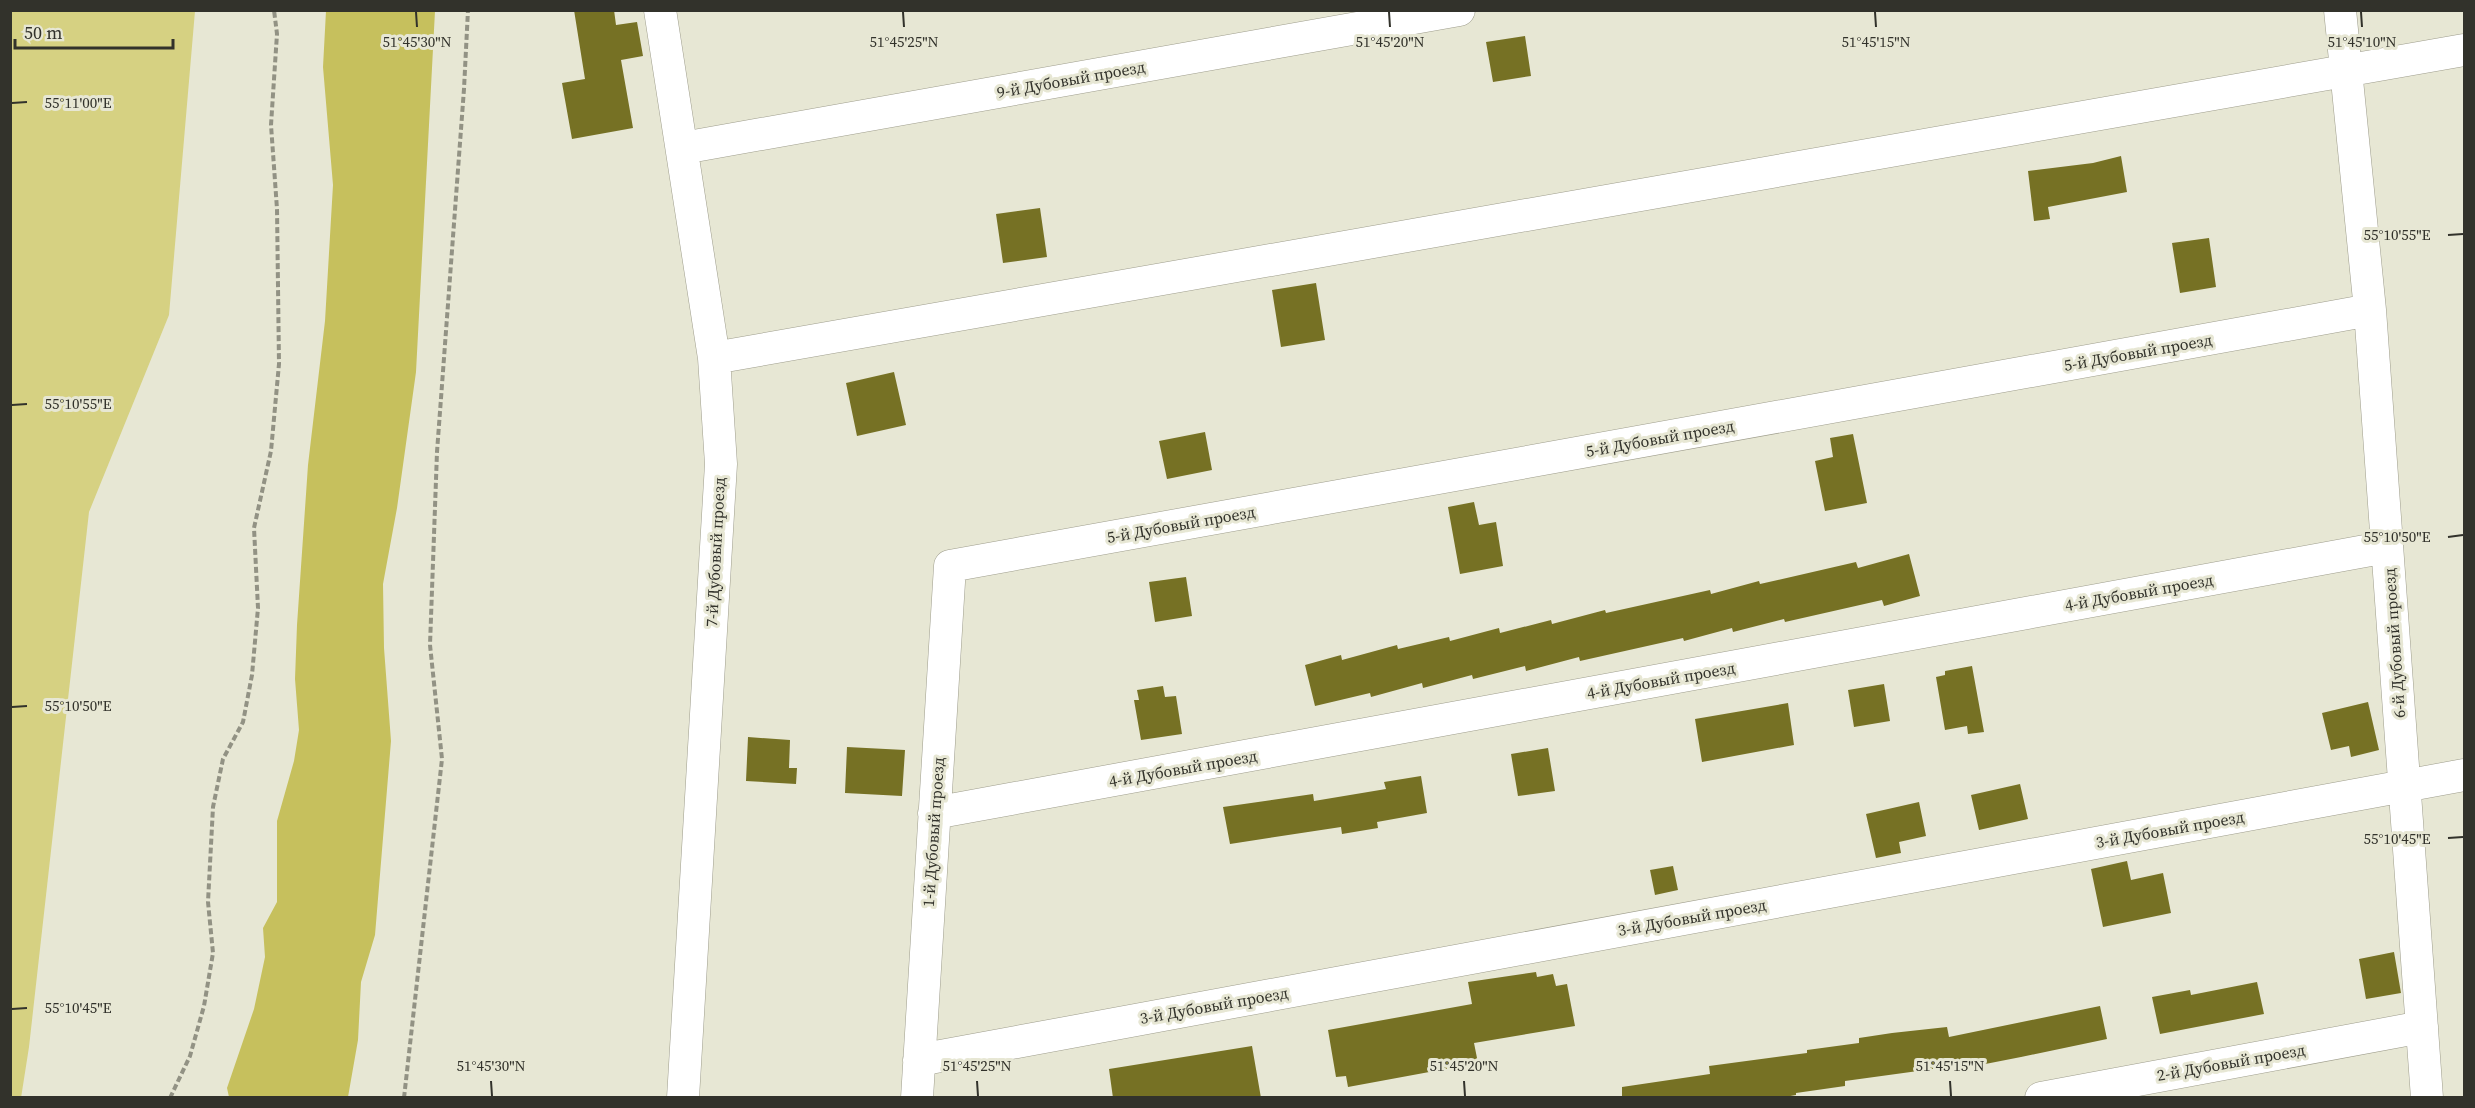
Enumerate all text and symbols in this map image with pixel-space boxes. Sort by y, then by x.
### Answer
scale bar [15,12,172,50]
text: 50 m [24,20,62,45]
text: 51°45'30"N [382,31,452,52]
text: 51°45'25"N [869,31,939,52]
text: 51°45'20"N [1355,31,1425,52]
text: 51°45'15"N [1841,31,1911,52]
text: 51°45'10"N [2327,31,2397,52]
street label: 9-й Дубовый проезд [995,55,1147,103]
text: 55°11'00"E [44,92,112,113]
text: 55°10'55"E [2363,224,2431,245]
street label: 5-й Дубовый проезд [2062,328,2214,376]
text: 55°10'55"E [44,393,112,414]
street label: 5-й Дубовый проезд [1584,414,1736,462]
street label: 7-й Дубовый проезд [700,476,730,628]
street label: 5-й Дубовый проезд [1105,500,1257,548]
text: 55°10'50"E [2363,526,2431,547]
street label: 6-й Дубовый проезд [2378,567,2410,719]
street label: 4-й Дубовый проезд [2063,568,2215,616]
street label: 4-й Дубовый проезд [1585,656,1737,704]
text: 55°10'50"E [44,695,112,716]
street label: 4-й Дубовый проезд [1107,744,1259,792]
street label: 1-й Дубовый проезд [917,756,949,908]
street label: 3-й Дубовый проезд [2094,805,2246,853]
text: 55°10'45"E [2363,828,2431,849]
street label: 3-й Дубовый проезд [1616,893,1768,941]
street label: 3-й Дубовый проезд [1138,981,1290,1029]
text: 55°10'45"E [44,997,112,1018]
street label: 2-й Дубовый проезд [2155,1038,2307,1086]
text: 51°45'30"N [456,1055,526,1076]
text: 51°45'25"N [942,1055,1012,1076]
text: 51°45'20"N [1429,1055,1499,1076]
text: 51°45'15"N [1915,1055,1985,1076]

